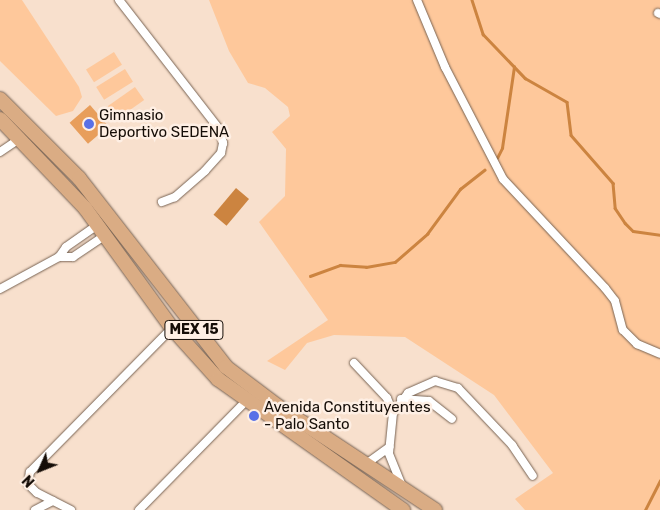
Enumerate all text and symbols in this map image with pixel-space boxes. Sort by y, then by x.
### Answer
place label: Gimnasio Deportivo SEDENA [99,106,229,141]
marker: Gimnasio Deportivo SEDENA [83,118,95,130]
road number: MEX 15 [164,318,224,342]
place label: Avenida Constituyentes - Palo Santo [264,398,431,433]
marker: Avenida Constituyentes - Palo Santo [248,410,260,422]
north arrow [15,445,65,495]
text: N [19,471,38,490]

